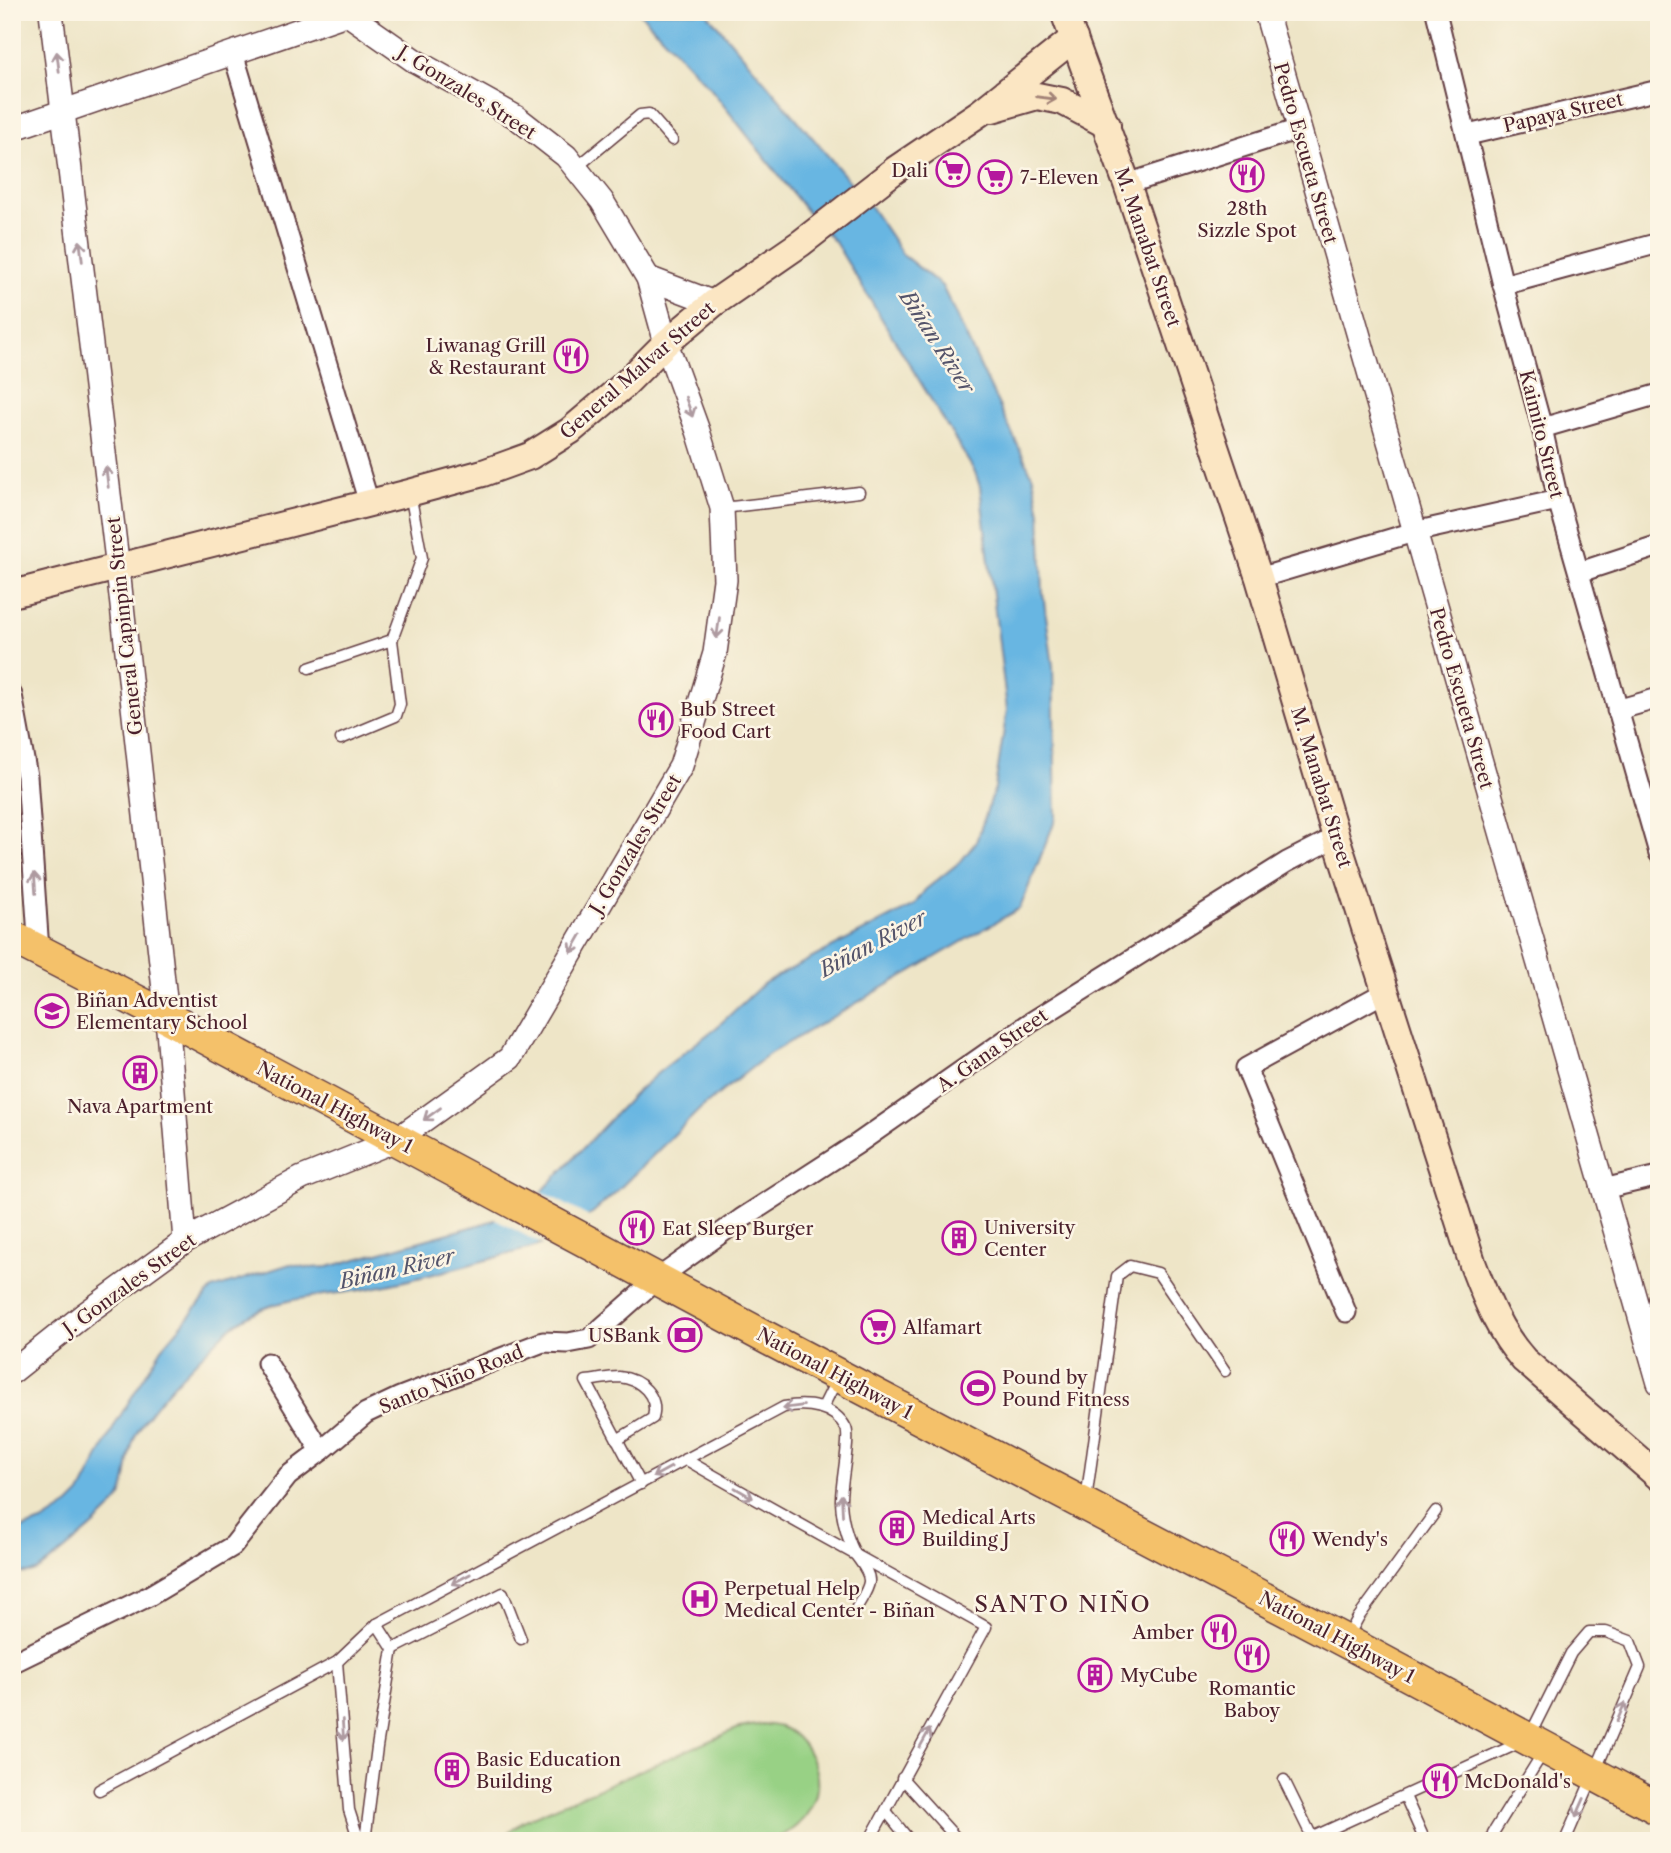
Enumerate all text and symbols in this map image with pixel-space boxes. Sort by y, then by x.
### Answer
street label: J. Gonzales Street [391,39,540,144]
one-way arrow [51,51,64,74]
street label: Pedro Escueta Street [1269,60,1343,247]
street label: Papaya Street [1501,87,1626,137]
one-way arrow [1034,92,1057,105]
supermarket icon: Dali [934,151,972,189]
restaurant icon: 28th Sizzle Spot [1228,156,1266,194]
supermarket icon: 7-Eleven [976,158,1014,196]
place label: Dali [891,159,928,182]
street label: M. Manabat Street [1109,164,1186,330]
place label: 7-Eleven [1020,166,1099,189]
place label: 28th Sizzle Spot [1197,197,1297,242]
one-way arrow [74,240,87,263]
water label: Biñan River [894,284,981,399]
street label: General Malvar Street [555,297,720,444]
place label: Liwanag Grill & Restaurant [425,334,546,379]
restaurant icon: Liwanag Grill & Restaurant [552,337,590,375]
street label: Kaimito Street [1514,368,1569,501]
one-way arrow [684,395,696,417]
one-way arrow [101,466,114,489]
street label: General Capinpin Street [102,515,147,736]
street label: Pedro Escueta Street [1425,605,1499,792]
one-way arrow [711,617,724,639]
place label: Bub Street Food Cart [680,698,776,743]
restaurant icon: Bub Street Food Cart [637,701,675,739]
street label: M. Manabat Street [1286,704,1357,871]
street label: J. Gonzales Street [583,770,686,921]
one-way arrow [28,872,41,895]
water label: Biñan River [813,904,932,983]
one-way arrow [569,934,583,954]
place label: Biñan Adventist Elementary School [76,989,248,1034]
school or university icon: Biñan Adventist Elementary School [33,992,71,1030]
street label: A. Gana Street [932,1004,1052,1098]
building icon: Nava Apartment [121,1054,159,1092]
street label: National Highway 1 [253,1057,417,1158]
place label: Nava Apartment [67,1095,213,1118]
one-way arrow [423,1107,442,1121]
restaurant icon: Eat Sleep Burger [618,1209,656,1247]
place label: University Center [984,1216,1076,1261]
place label: Eat Sleep Burger [662,1217,813,1240]
building icon: University Center [940,1219,978,1257]
street label: J. Gonzales Street [56,1228,201,1342]
water label: Biñan River [335,1243,458,1294]
supermarket icon: Alfamart [859,1308,897,1346]
bank icon: USBank [666,1316,704,1354]
place label: Alfamart [902,1316,982,1339]
street label: National Highway 1 [753,1323,917,1424]
place label: USBank [588,1324,661,1347]
street label: Santo Niño Road [376,1340,527,1419]
place label: Pound by Pound Fitness [1002,1366,1130,1411]
sports icon: Pound by Pound Fitness [959,1369,997,1407]
one-way arrow [782,1400,805,1413]
one-way arrow [653,1465,673,1479]
one-way arrow [734,1486,754,1500]
one-way arrow [835,1494,848,1516]
place label: Medical Arts Building J [922,1506,1036,1551]
building icon: Medical Arts Building J [878,1509,916,1547]
restaurant icon: Wendy's [1268,1520,1306,1558]
place label: Wendy's [1311,1528,1388,1551]
one-way arrow [451,1573,472,1586]
place label: Perpetual Help Medical Center - Biñan [724,1577,935,1622]
hospital icon: Perpetual Help Medical Center - Biñan [681,1580,719,1618]
street label: National Highway 1 [1255,1587,1419,1688]
district label: SANTO NIÑO [974,1590,1152,1618]
restaurant icon: Amber [1200,1613,1238,1651]
place label: Amber [1131,1621,1194,1644]
restaurant icon: Romantic Baboy [1233,1636,1271,1674]
building icon: MyCube [1076,1656,1114,1694]
place label: MyCube [1120,1664,1198,1687]
place label: Romantic Baboy [1208,1677,1296,1722]
one-way arrow [1615,1702,1628,1723]
one-way arrow [337,1718,350,1741]
one-way arrow [918,1728,932,1748]
place label: Basic Education Building [476,1748,621,1793]
building icon: Basic Education Building [433,1751,471,1789]
restaurant icon: McDonald's [1421,1762,1459,1800]
place label: McDonald's [1464,1770,1571,1793]
one-way arrow [1573,1797,1586,1818]

